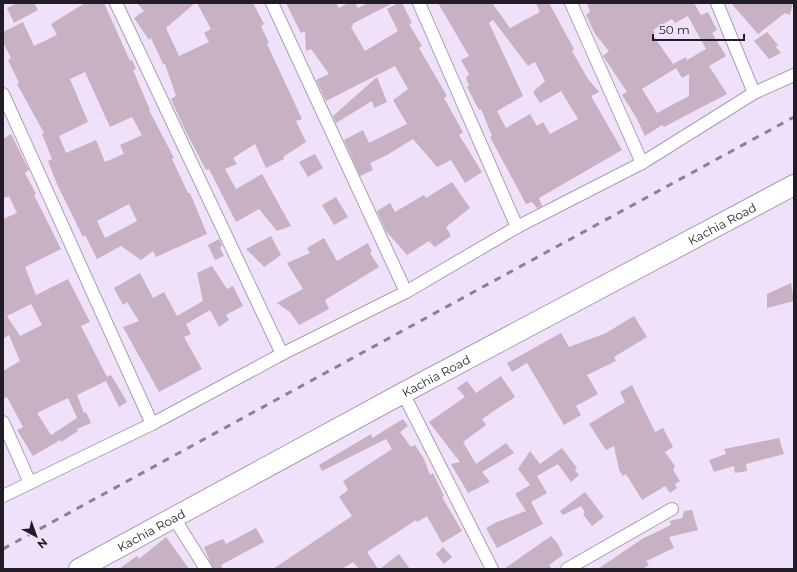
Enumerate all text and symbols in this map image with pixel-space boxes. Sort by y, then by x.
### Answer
scale bar [653,16,744,42]
text: 50 m [659,22,690,37]
street label: Kachia Road [685,199,759,248]
street label: Kachia Road [399,351,473,400]
street label: Kachia Road [114,505,188,554]
north arrow [16,516,56,556]
text: N [35,535,51,552]

